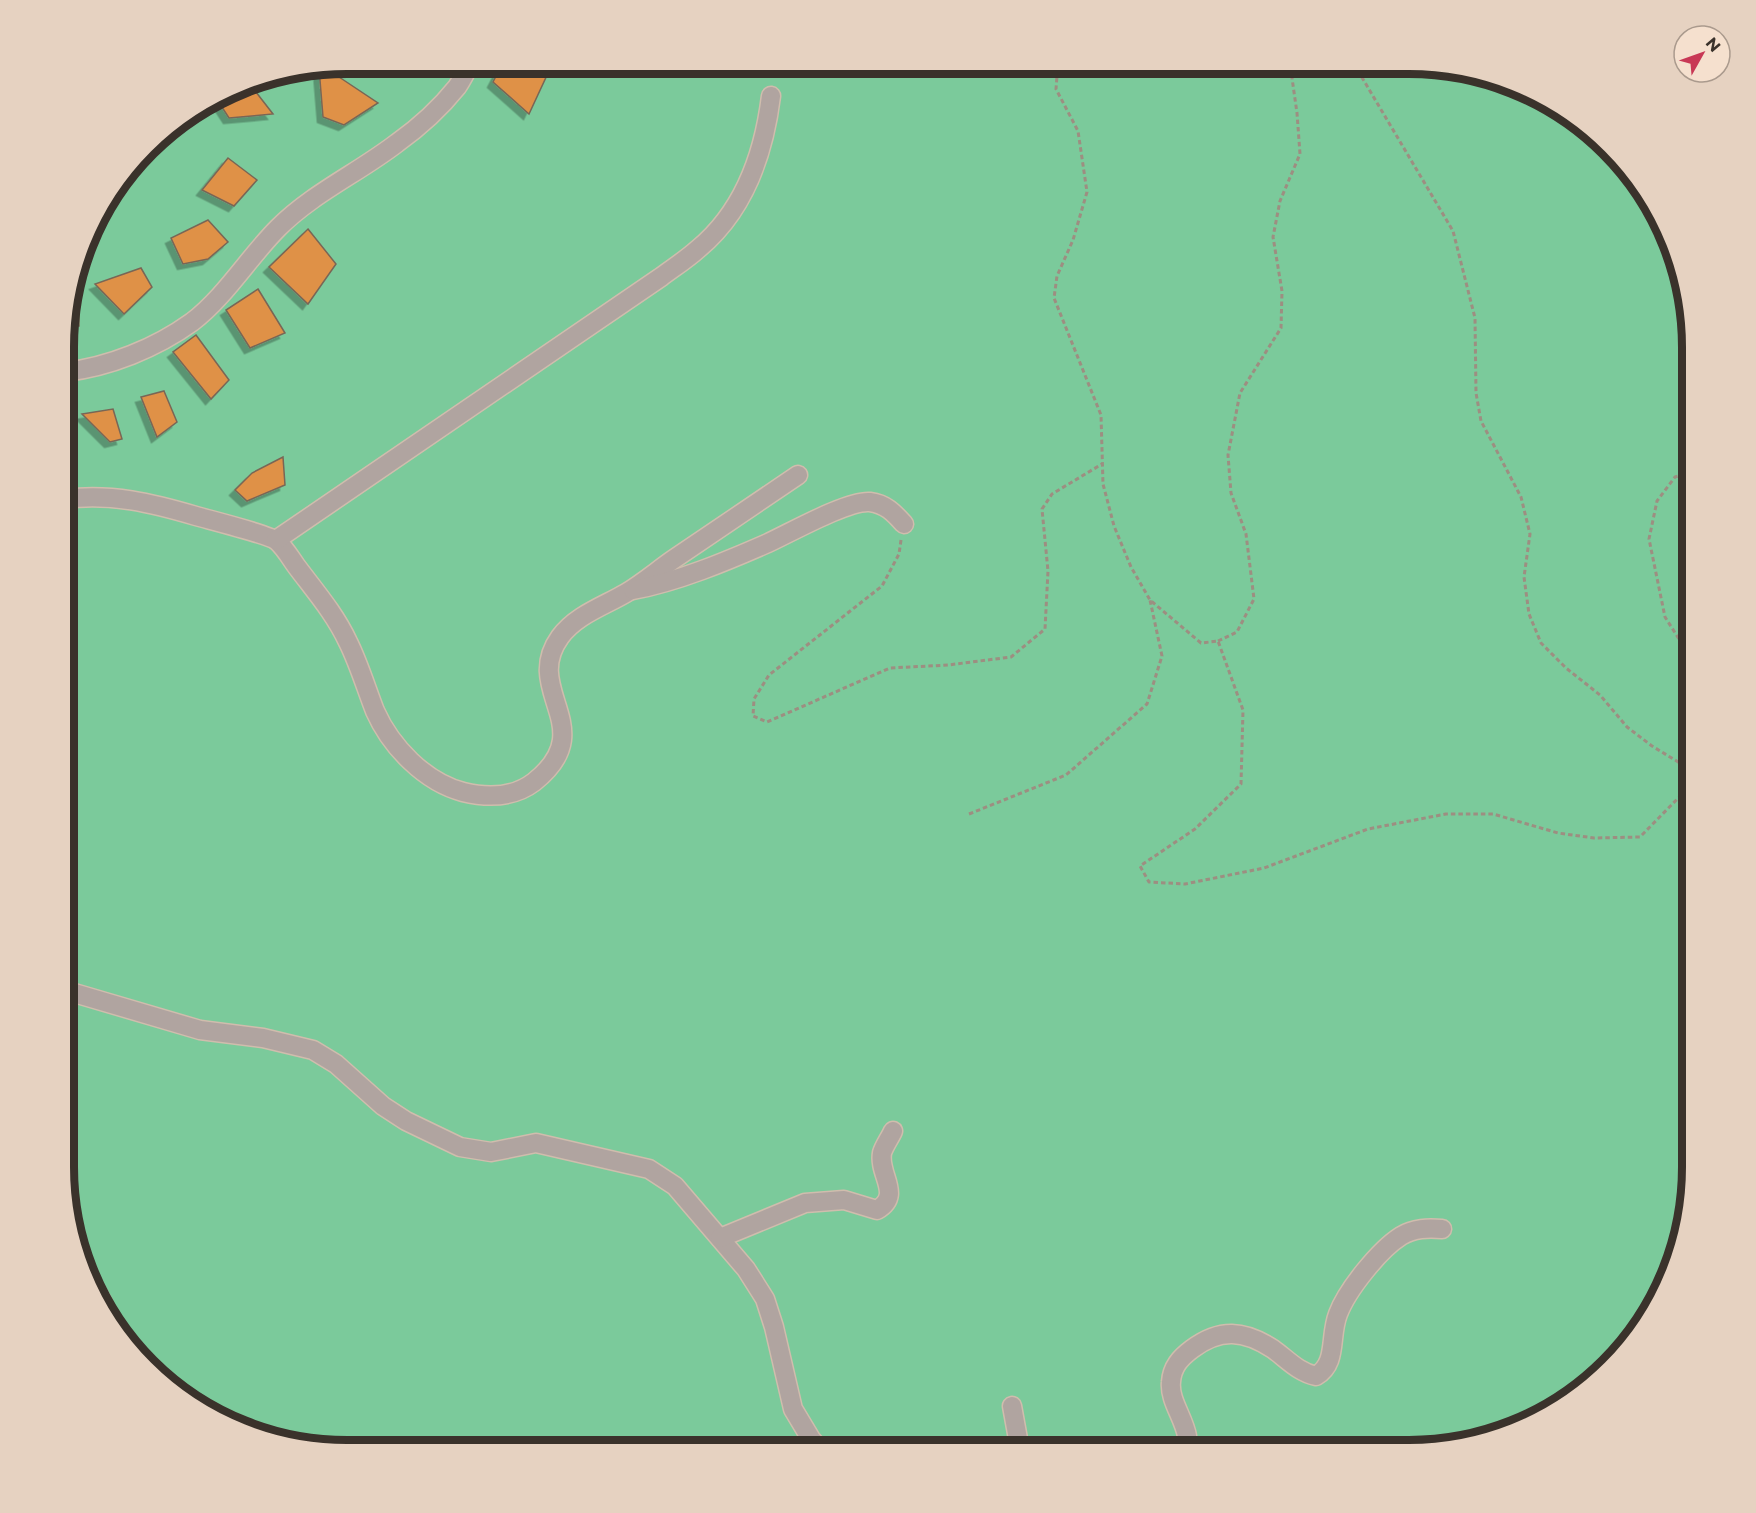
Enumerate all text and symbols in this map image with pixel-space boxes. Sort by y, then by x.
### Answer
north arrow [1672,24,1732,84]
text: N [1702,34,1725,56]

